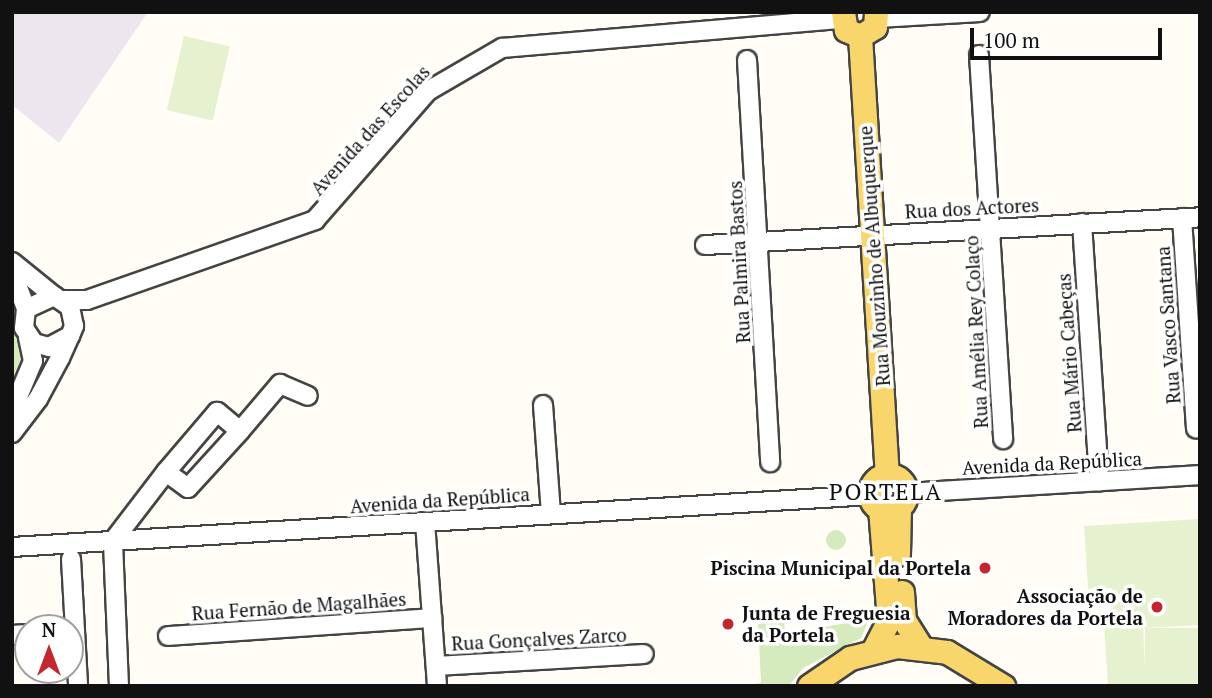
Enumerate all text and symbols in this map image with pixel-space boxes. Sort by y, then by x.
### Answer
scale bar [974,14,1166,58]
text: 100 m [983,26,1040,54]
street label: Avenida das Escolas [306,60,434,200]
street label: Rua Mouzinho de Albuquerque [854,125,894,387]
street label: Rua Palmira Bastos [723,180,755,344]
street label: Rua dos Actores [904,193,1040,223]
street label: Rua Amélia Rey Colaço [960,235,992,429]
street label: Rua Vasco Santana [1151,245,1185,405]
street label: Rua Mário Cabeças [1052,272,1086,434]
street label: Avenida da República [961,447,1143,479]
district label: PORTELA [830,478,942,506]
street label: Avenida da República [349,482,531,518]
place label: Piscina Municipal da Portela [711,557,971,579]
marker: Piscina Municipal da Portela [977,560,993,576]
place label: Associação de Moradores da Portela [948,585,1143,629]
street label: Rua Fernão de Magalhães [191,587,407,625]
marker: Associação de Moradores da Portela [1149,599,1165,615]
place label: Junta de Freguesia da Portela [742,602,911,646]
north arrow [14,614,84,684]
marker: Junta de Freguesia da Portela [720,616,736,632]
text: N [42,617,56,642]
street label: Rua Gonçalves Zarco [451,623,627,655]

